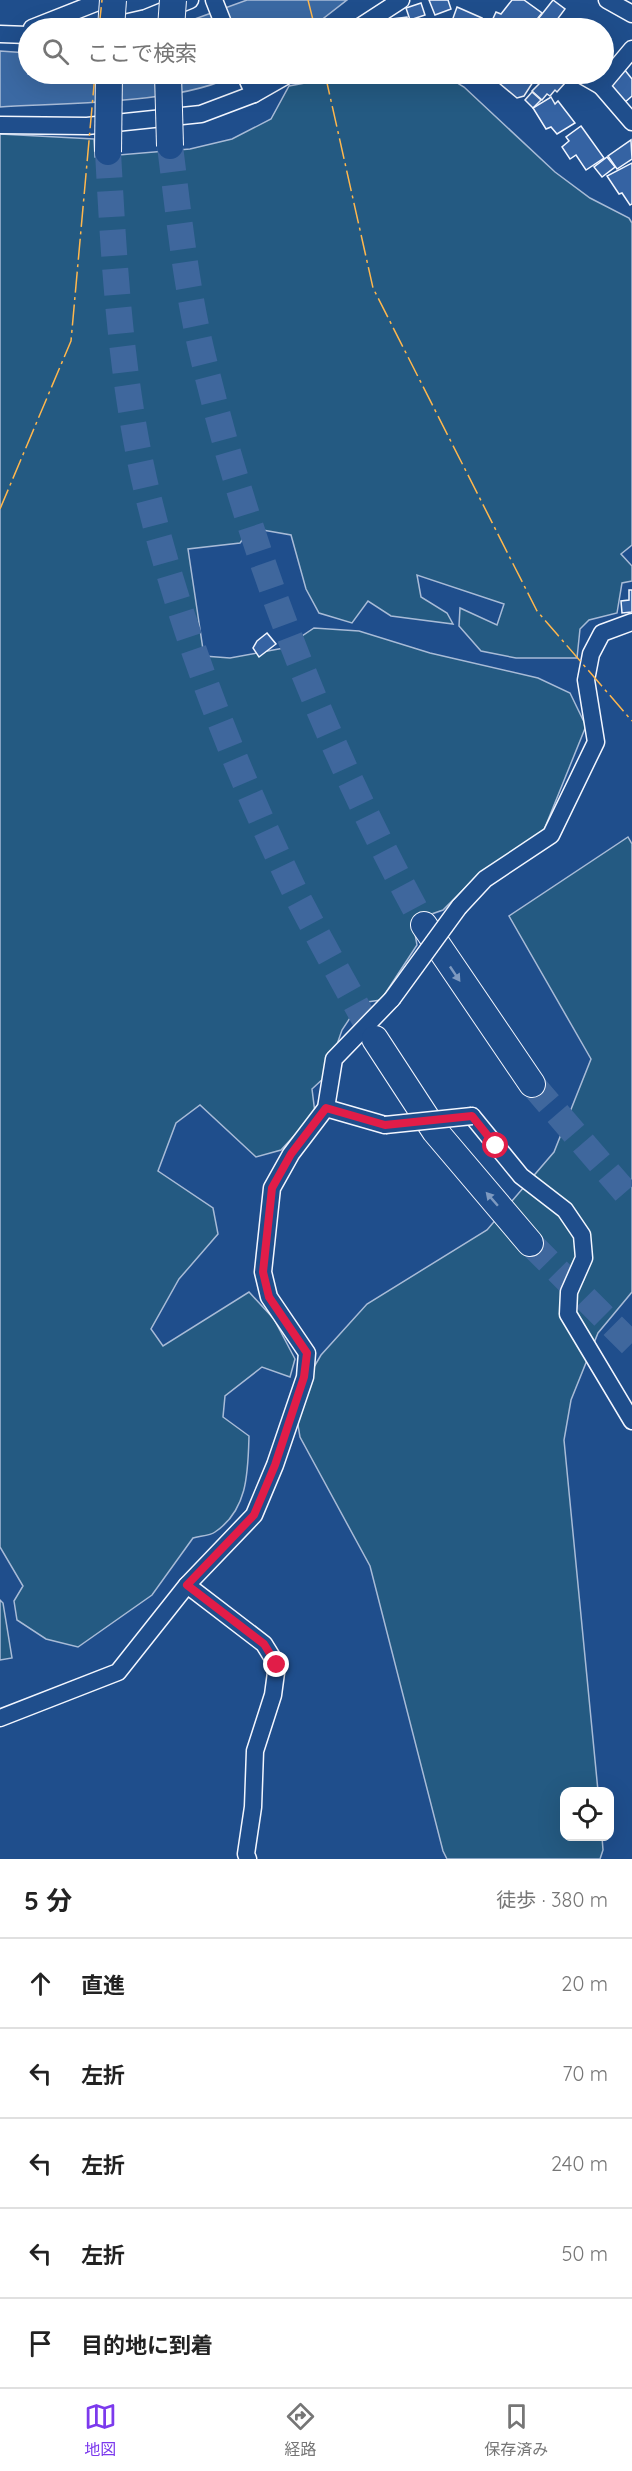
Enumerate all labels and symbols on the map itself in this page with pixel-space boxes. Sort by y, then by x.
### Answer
one-way arrow [449,966,461,982]
route start [482,1132,508,1158]
one-way arrow [486,1192,499,1207]
route end [263,1651,289,1677]

